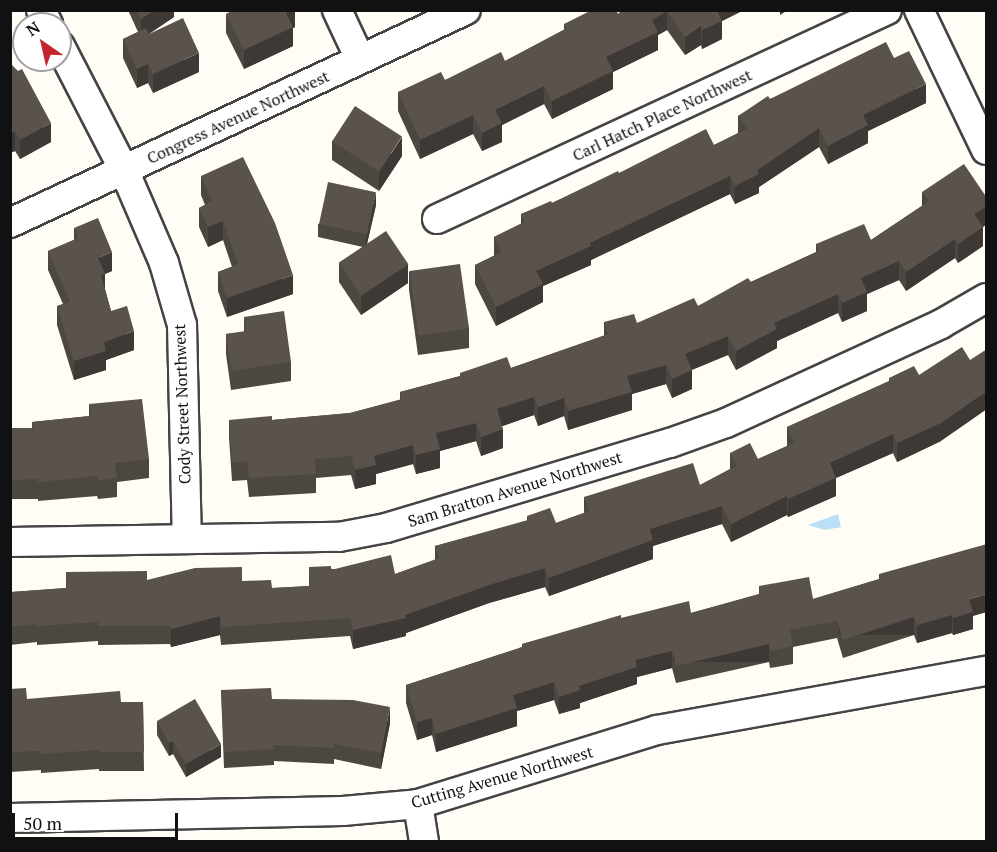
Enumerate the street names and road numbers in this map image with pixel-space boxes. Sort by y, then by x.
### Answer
street label: Carl Hatch Place Northwest [569,65,755,165]
street label: Congress Avenue Northwest [144,66,332,168]
street label: Cody Street Northwest [170,323,194,485]
street label: Sam Bratton Avenue Northwest [405,447,625,531]
street label: Cutting Avenue Northwest [409,742,595,812]

